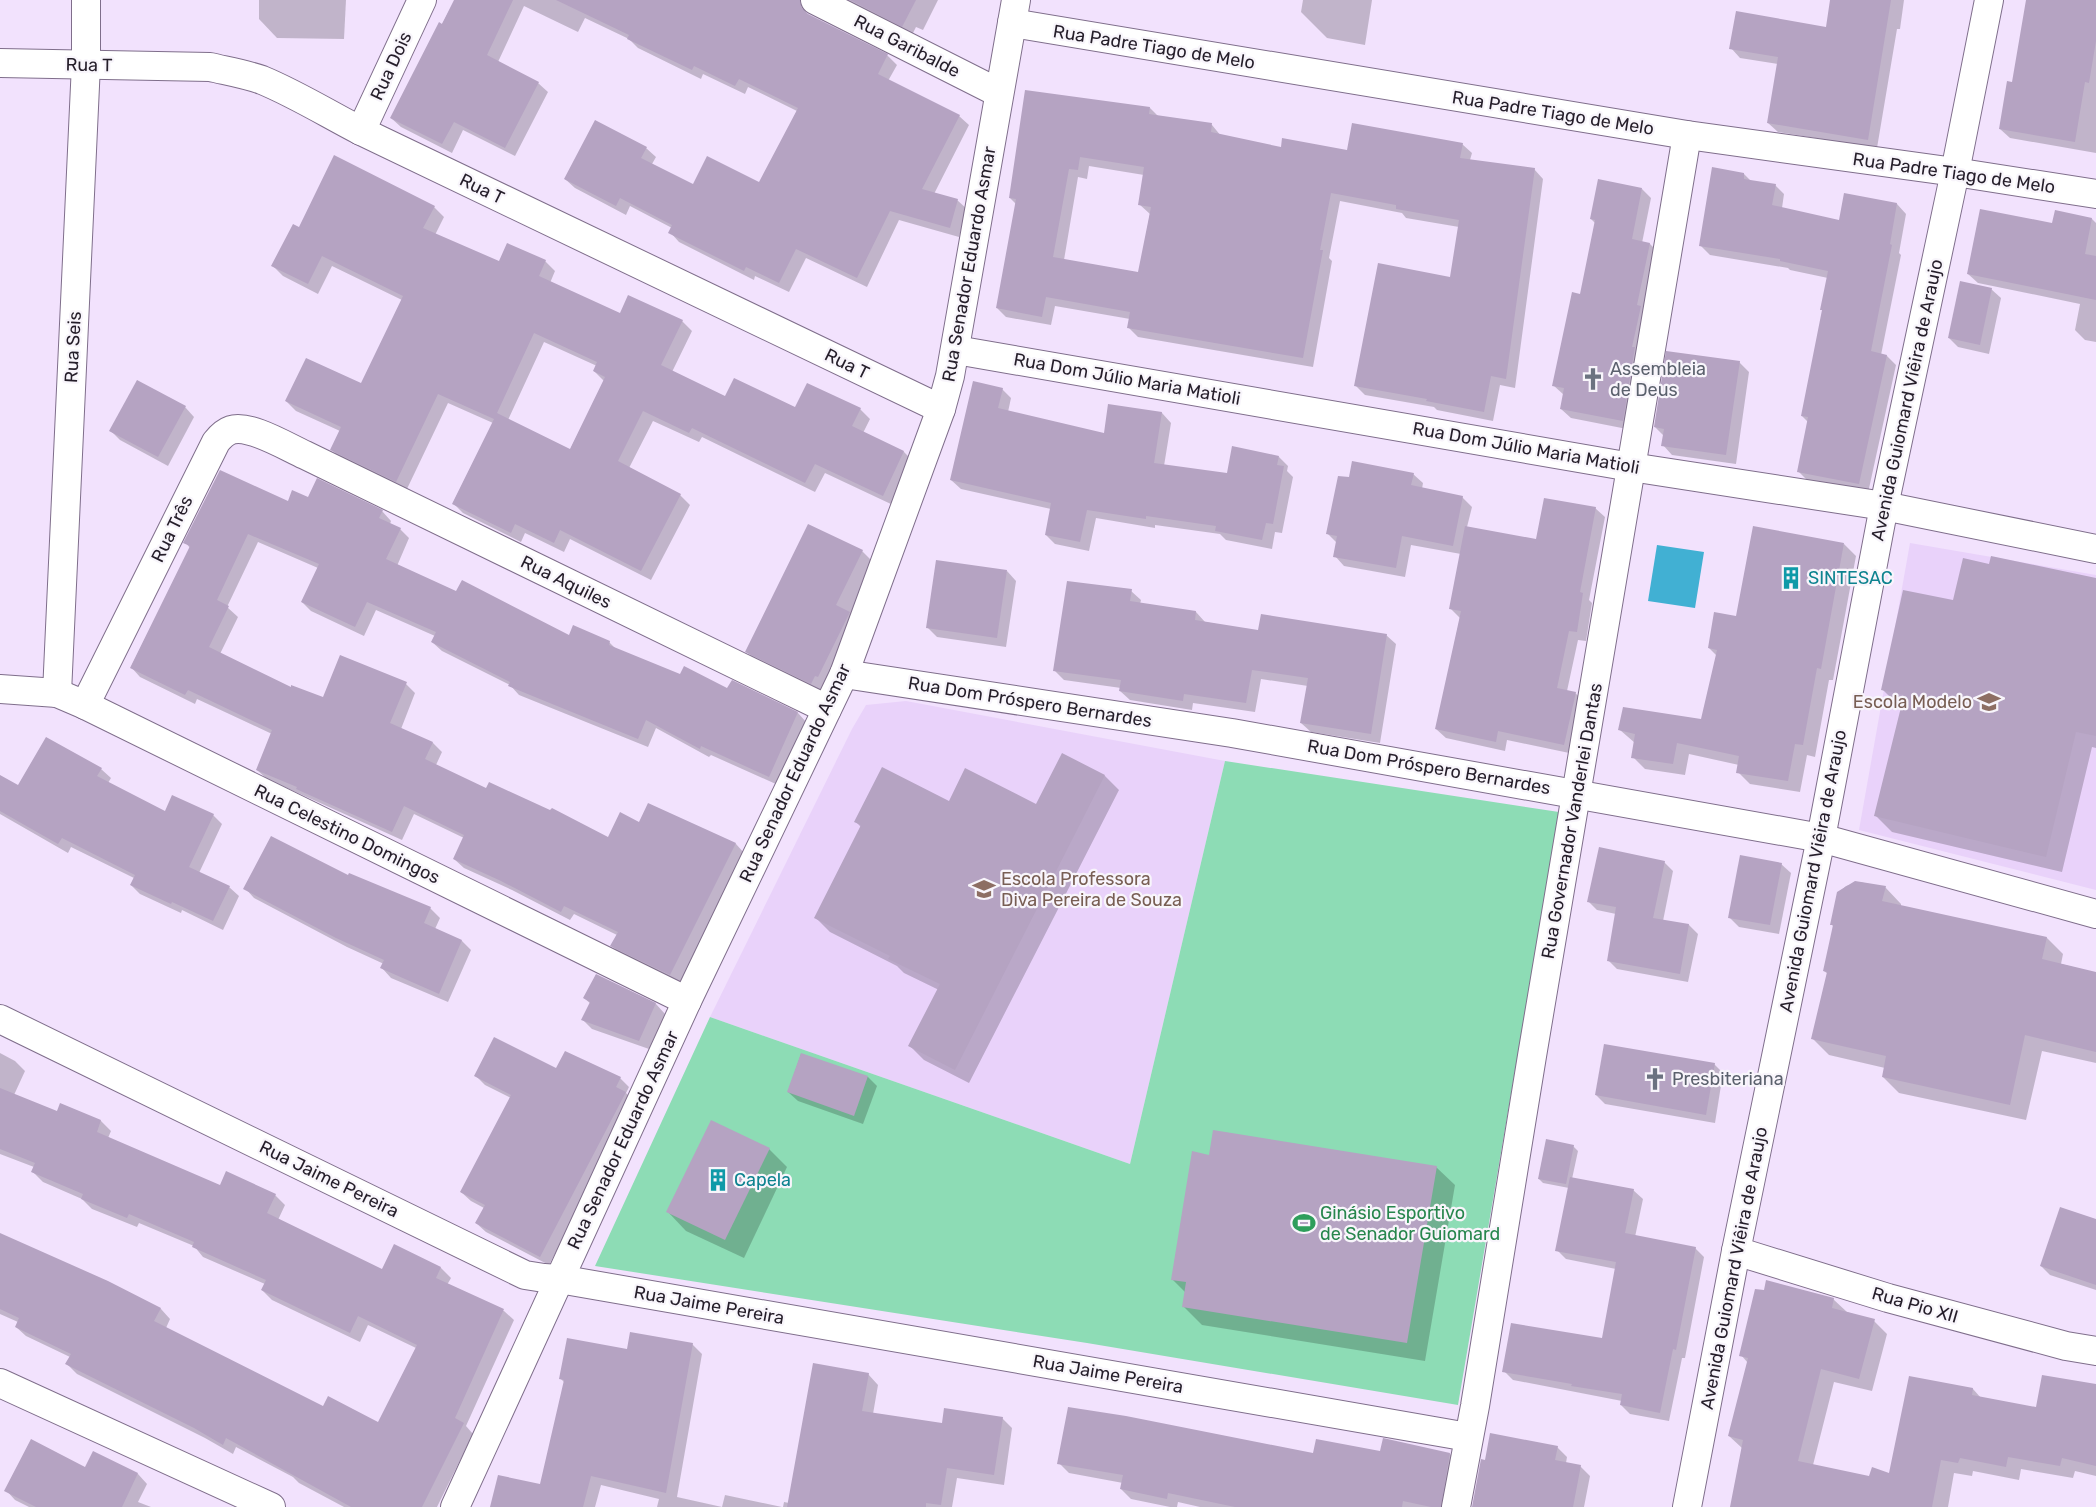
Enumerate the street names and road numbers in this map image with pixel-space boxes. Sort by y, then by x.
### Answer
street label: Rua Garibalde [850,10,964,82]
street label: Rua Padre Tiago de Melo [1051,20,1257,74]
street label: Rua Dois [366,28,416,104]
street label: Rua T [65,54,113,76]
street label: Rua Padre Tiago de Melo [1450,86,1656,140]
street label: Rua Senador Eduardo Asmar [937,144,1001,384]
street label: Rua Padre Tiago de Melo [1851,148,2057,198]
street label: Rua T [456,169,508,209]
street label: Avenida Guiomard Viêira de Araujo [1866,257,1948,543]
street label: Rua Seis [60,311,86,383]
street label: Rua T [821,344,873,384]
street label: Rua Dom Júlio Maria Matioli [1012,348,1242,410]
street label: Rua Dom Júlio Maria Matioli [1411,417,1641,479]
street label: Rua Três [146,492,198,566]
street label: Rua Aquiles [517,551,615,613]
street label: Rua Senador Eduardo Asmar [735,660,856,886]
street label: Rua Dom Próspero Bernardes [907,672,1153,732]
street label: Rua Governador Vanderlei Dantas [1537,681,1607,961]
street label: Avenida Guiomard Viêira de Araujo [1775,728,1851,1014]
street label: Rua Dom Próspero Bernardes [1306,735,1552,799]
street label: Rua Celestino Domingos [251,779,443,889]
street label: Rua Senador Eduardo Asmar [563,1027,684,1253]
street label: Avenida Guiomard Viêira de Araujo [1696,1125,1772,1411]
street label: Rua Jaime Pereira [256,1136,402,1222]
street label: Rua Jaime Pereira [632,1281,786,1329]
street label: Rua Pio XII [1869,1282,1961,1328]
street label: Rua Jaime Pereira [1031,1350,1185,1398]

